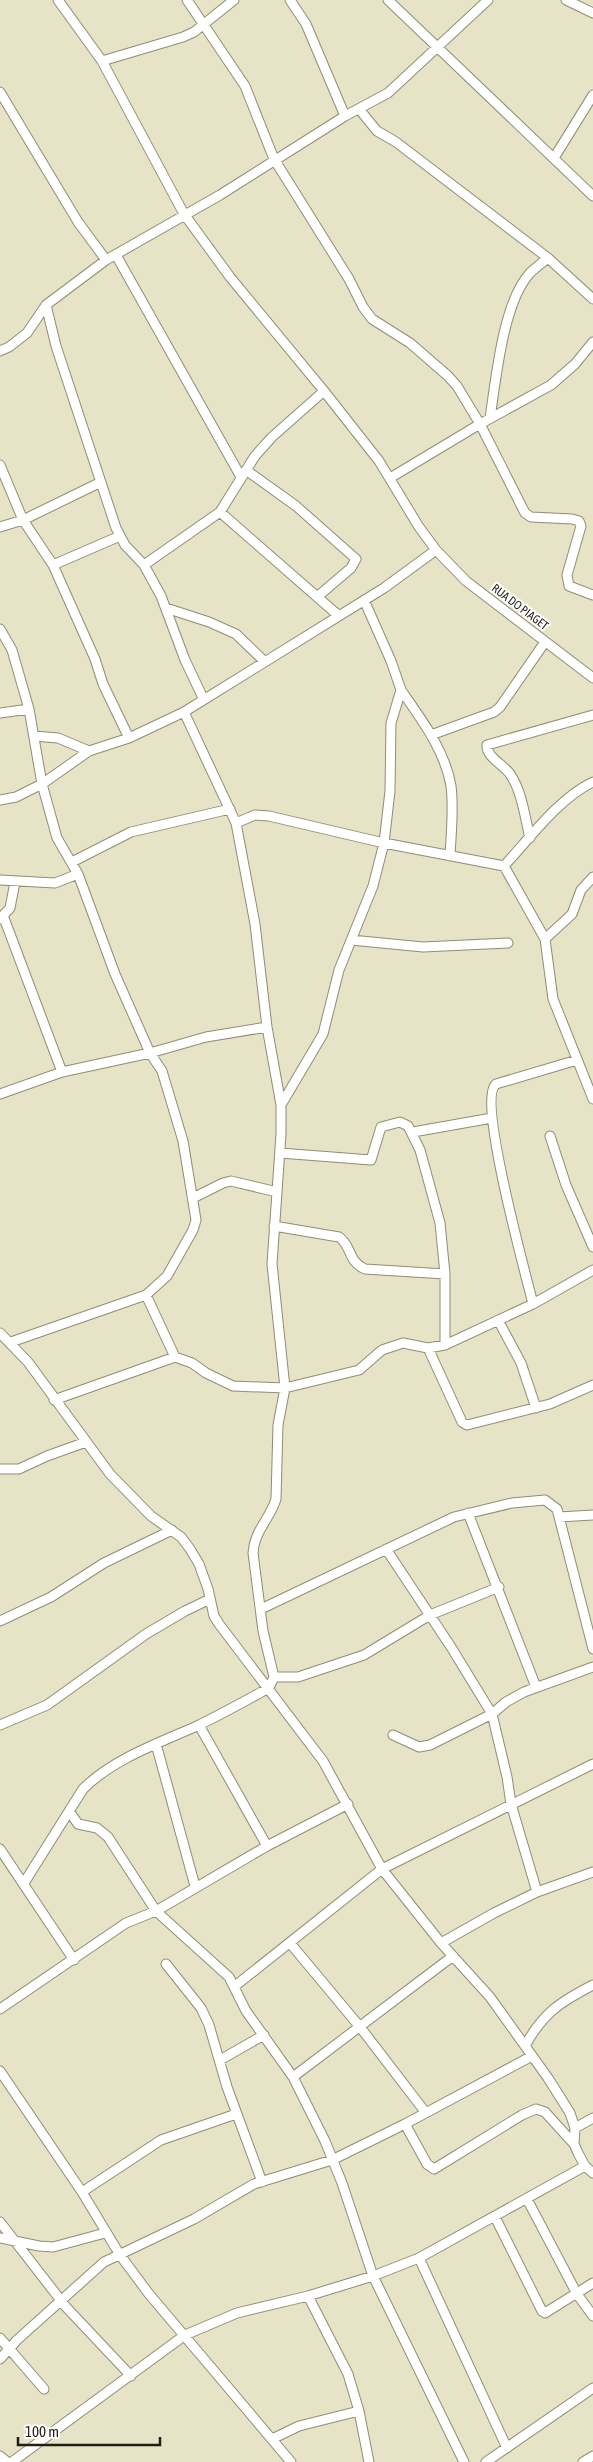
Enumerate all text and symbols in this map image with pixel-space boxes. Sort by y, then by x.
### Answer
street label: RUA DO PIAGET [489,581,552,633]
scale bar [18,2414,160,2446]
text: 100 m [25,2423,59,2440]

